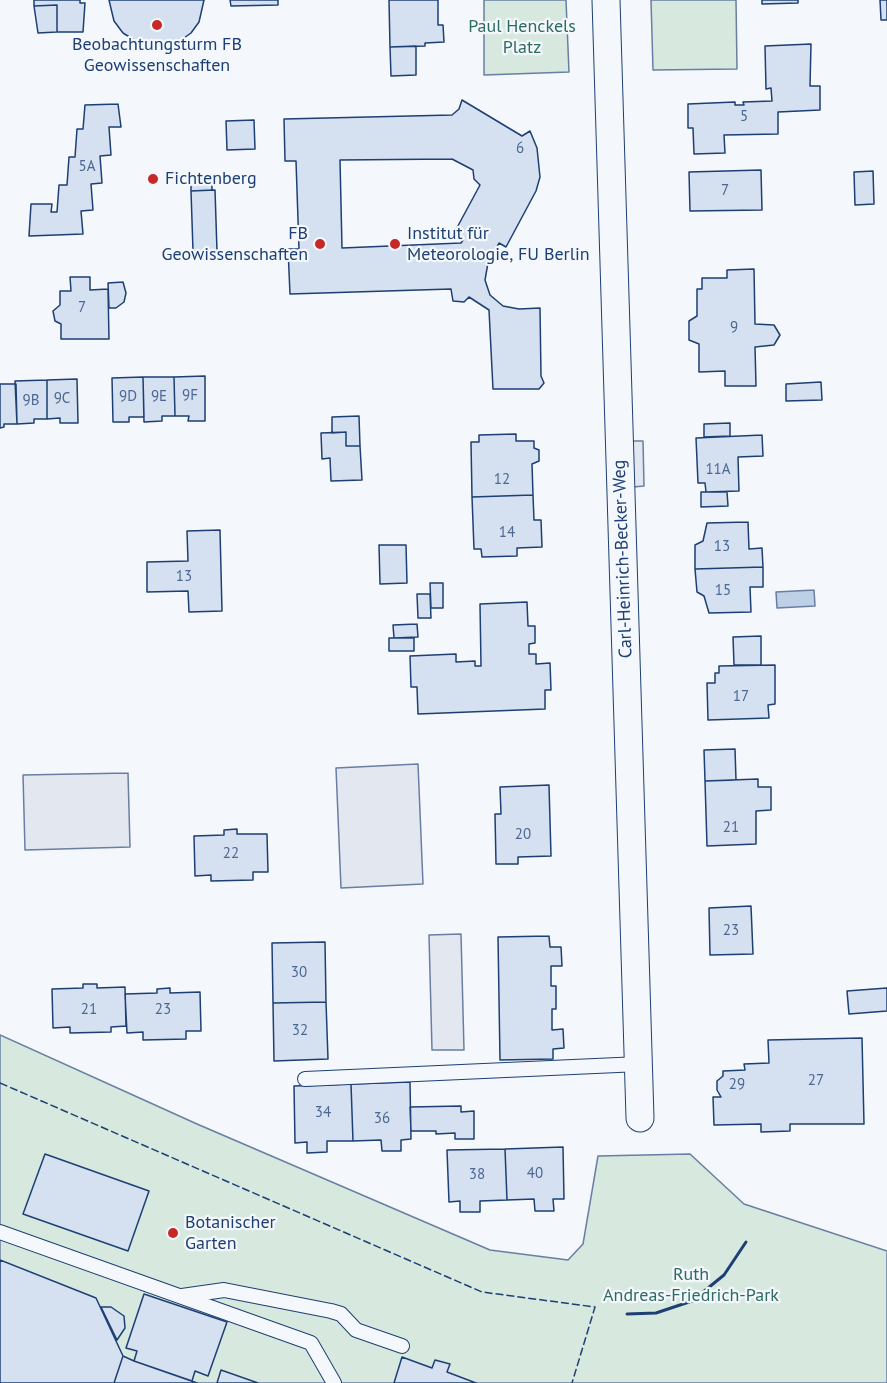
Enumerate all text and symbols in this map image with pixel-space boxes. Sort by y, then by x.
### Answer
park label: Paul Henckels Platz [468,16,576,58]
marker: Beobachtungsturm FB Geowissenschaften [150,18,164,32]
place label: Beobachtungsturm FB Geowissenschaften [72,34,242,76]
house number: 5 [740,108,748,126]
house number: 6 [516,140,524,158]
house number: 5A [79,158,95,176]
place label: Fichtenberg [165,168,257,190]
marker: Fichtenberg [146,172,160,186]
house number: 7 [721,182,729,200]
place label: FB Geowissenschaften [162,223,308,266]
place label: Institut für Meteorologie, FU Berlin [407,223,590,266]
marker: FB Geowissenschaften [313,237,327,251]
marker: Institut für Meteorologie, FU Berlin [388,237,402,251]
house number: 7 [78,299,86,317]
house number: 9 [730,319,738,337]
house number: 9F [182,387,198,405]
house number: 9D [119,388,137,406]
house number: 9E [151,388,167,406]
house number: 9C [54,390,70,408]
house number: 9B [23,392,39,410]
street label: Carl-Heinrich-Becker-Weg [609,459,637,659]
house number: 11A [705,461,731,479]
house number: 12 [494,471,510,489]
house number: 14 [499,524,515,542]
house number: 13 [714,538,730,556]
house number: 13 [176,568,192,586]
house number: 15 [715,582,731,600]
house number: 17 [733,688,749,706]
house number: 21 [723,819,739,837]
house number: 20 [515,826,531,844]
house number: 22 [223,845,239,863]
house number: 23 [723,922,739,940]
house number: 30 [291,964,307,982]
house number: 21 [81,1001,97,1019]
house number: 23 [155,1001,171,1019]
house number: 32 [292,1022,308,1040]
house number: 27 [808,1072,824,1090]
house number: 29 [729,1076,745,1094]
house number: 34 [315,1104,331,1122]
house number: 36 [374,1110,390,1128]
house number: 40 [527,1165,543,1183]
house number: 38 [469,1166,485,1184]
place label: Botanischer Garten [185,1212,276,1254]
marker: Botanischer Garten [166,1226,180,1240]
park label: Ruth Andreas-Friedrich-Park [603,1264,779,1306]

